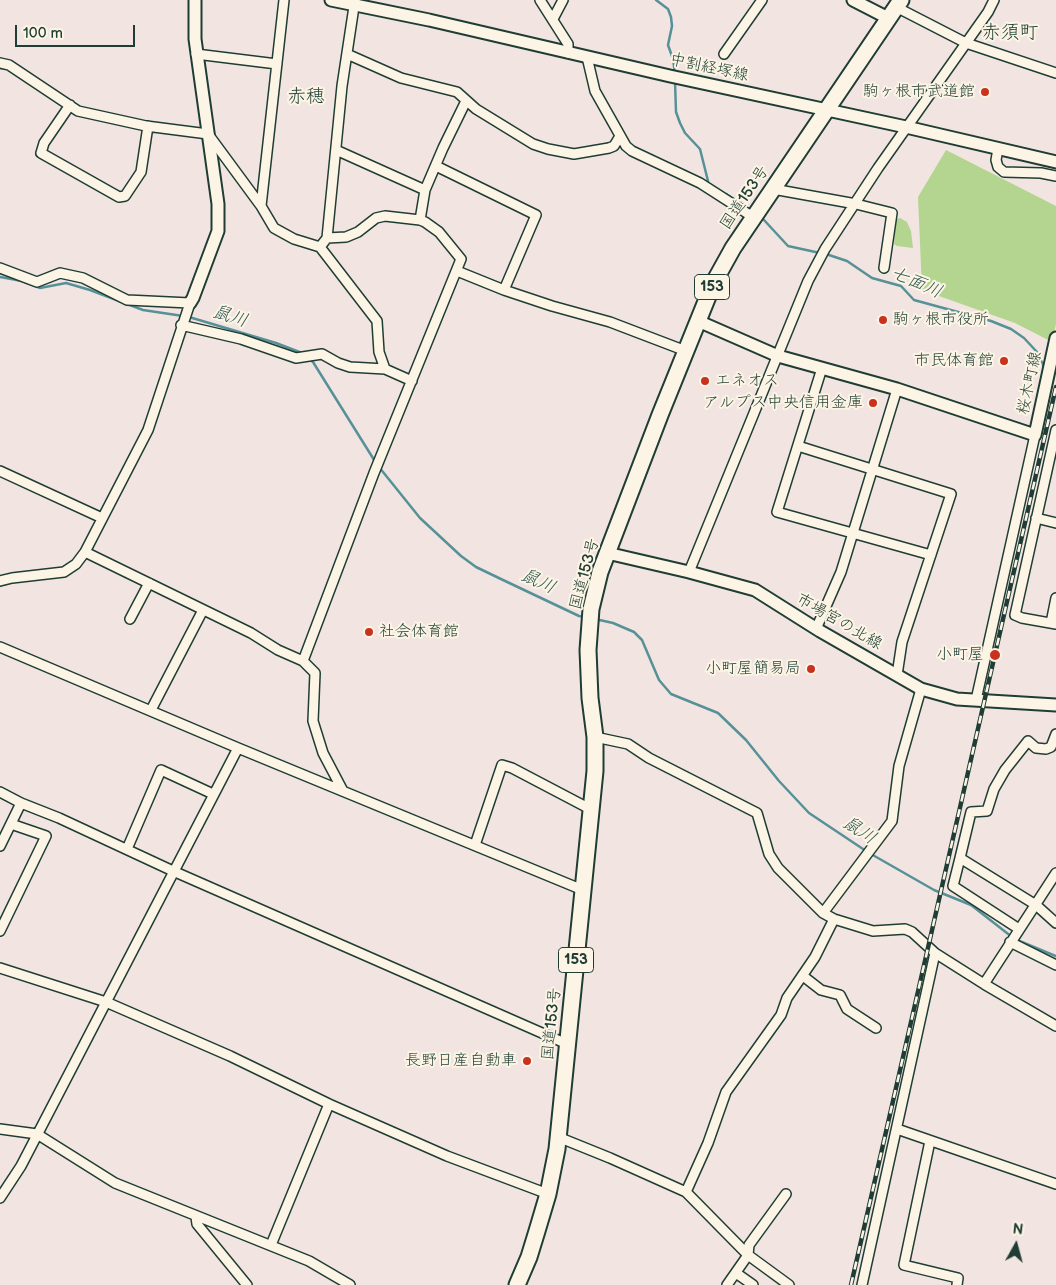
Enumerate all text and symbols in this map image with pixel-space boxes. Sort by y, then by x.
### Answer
scale bar [18,15,138,47]
district label: 赤須町 [982,22,1038,44]
text: 100 m [23,24,63,43]
street label: 中割経塚線 [668,50,750,86]
place label: 駒ヶ根市武道館 [863,82,975,102]
district label: 赤穂 [287,86,325,108]
marker: 駒ヶ根市武道館 [979,86,991,98]
street label: 国道153号 [717,162,773,234]
water label: 七面川 [887,262,945,304]
road number: 153 [694,274,730,300]
water label: 鼠川 [210,301,250,333]
place label: 駒ヶ根市役所 [893,310,989,330]
marker: 駒ヶ根市役所 [877,314,889,326]
street label: 桜木町線 [1014,350,1046,416]
place label: 市民体育館 [914,351,994,371]
marker: 市民体育館 [998,355,1010,367]
place label: エネオス [715,371,779,391]
marker: エネオス [699,375,711,387]
place label: アルプス中央信用金庫 [703,393,863,413]
marker: アルプス中央信用金庫 [867,397,879,409]
street label: 国道153号 [566,536,604,612]
water label: 鼠川 [517,565,559,599]
street label: 市場宮の北線 [793,590,885,654]
place label: 社会体育館 [379,622,459,642]
marker: 社会体育館 [363,626,375,638]
place label: 小町屋 [936,645,984,665]
marker: 小町屋 [988,648,1002,662]
place label: 小町屋簡易局 [705,659,801,679]
marker: 小町屋簡易局 [805,663,817,675]
water label: 鼠川 [838,812,880,850]
road number: 153 [558,948,594,972]
street label: 国道153号 [539,987,565,1061]
place label: 長野日産自動車 [405,1051,517,1071]
marker: 長野日産自動車 [521,1055,533,1067]
north arrow [991,1220,1041,1270]
text: N [1012,1221,1024,1239]

